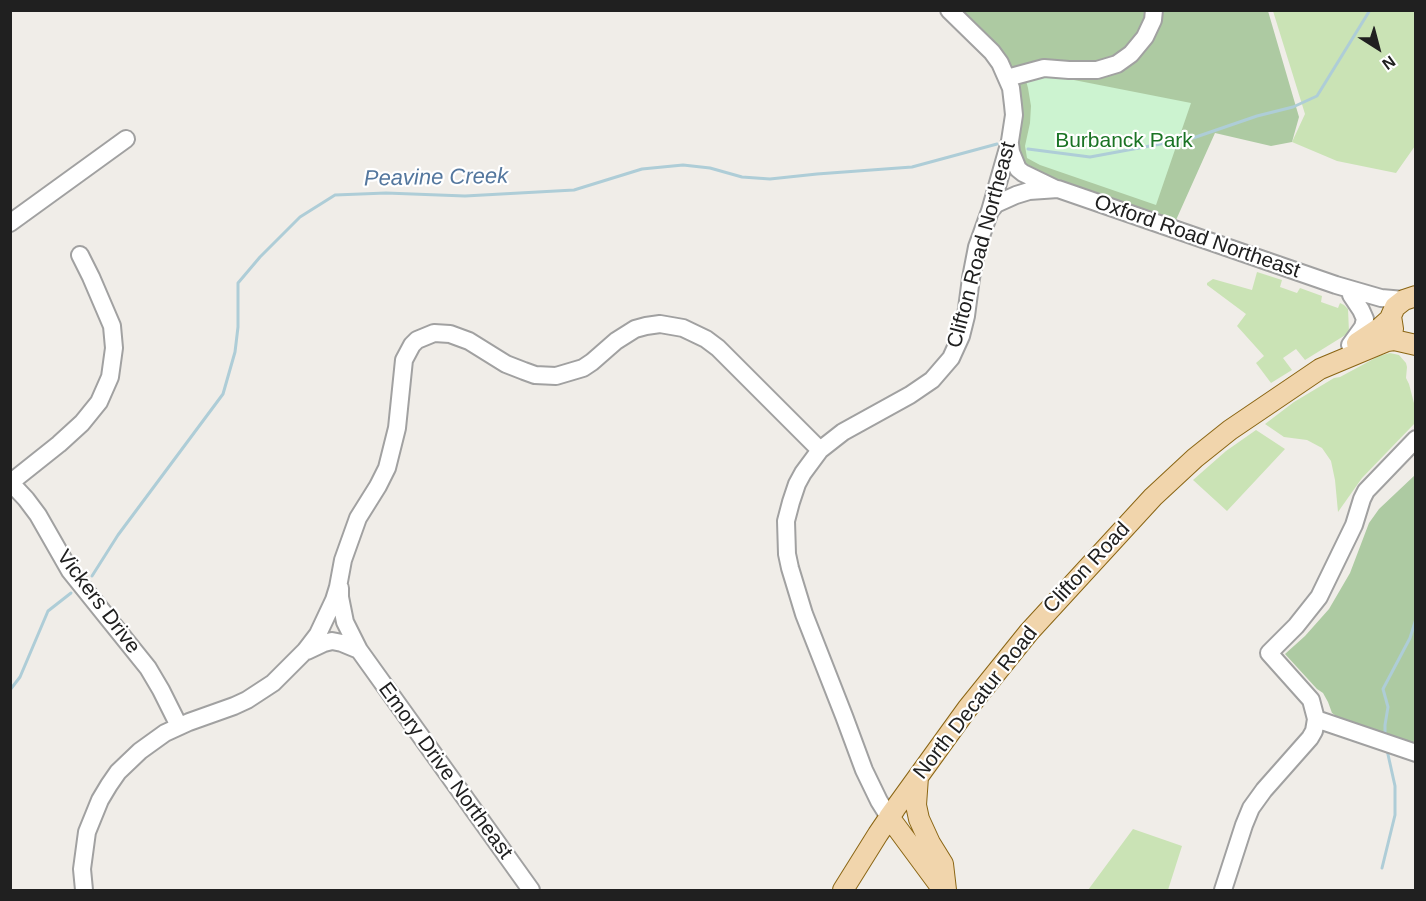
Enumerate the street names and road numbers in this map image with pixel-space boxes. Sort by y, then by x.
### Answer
street label: Clifton Road Northeast [942,139,1022,351]
street label: Oxford Road Northeast [1091,190,1303,284]
street label: Clifton Road [1038,517,1136,619]
street label: Vickers Drive [51,545,145,659]
street label: North Decatur Road [909,622,1043,784]
street label: Emory Drive Northeast [372,678,518,864]

